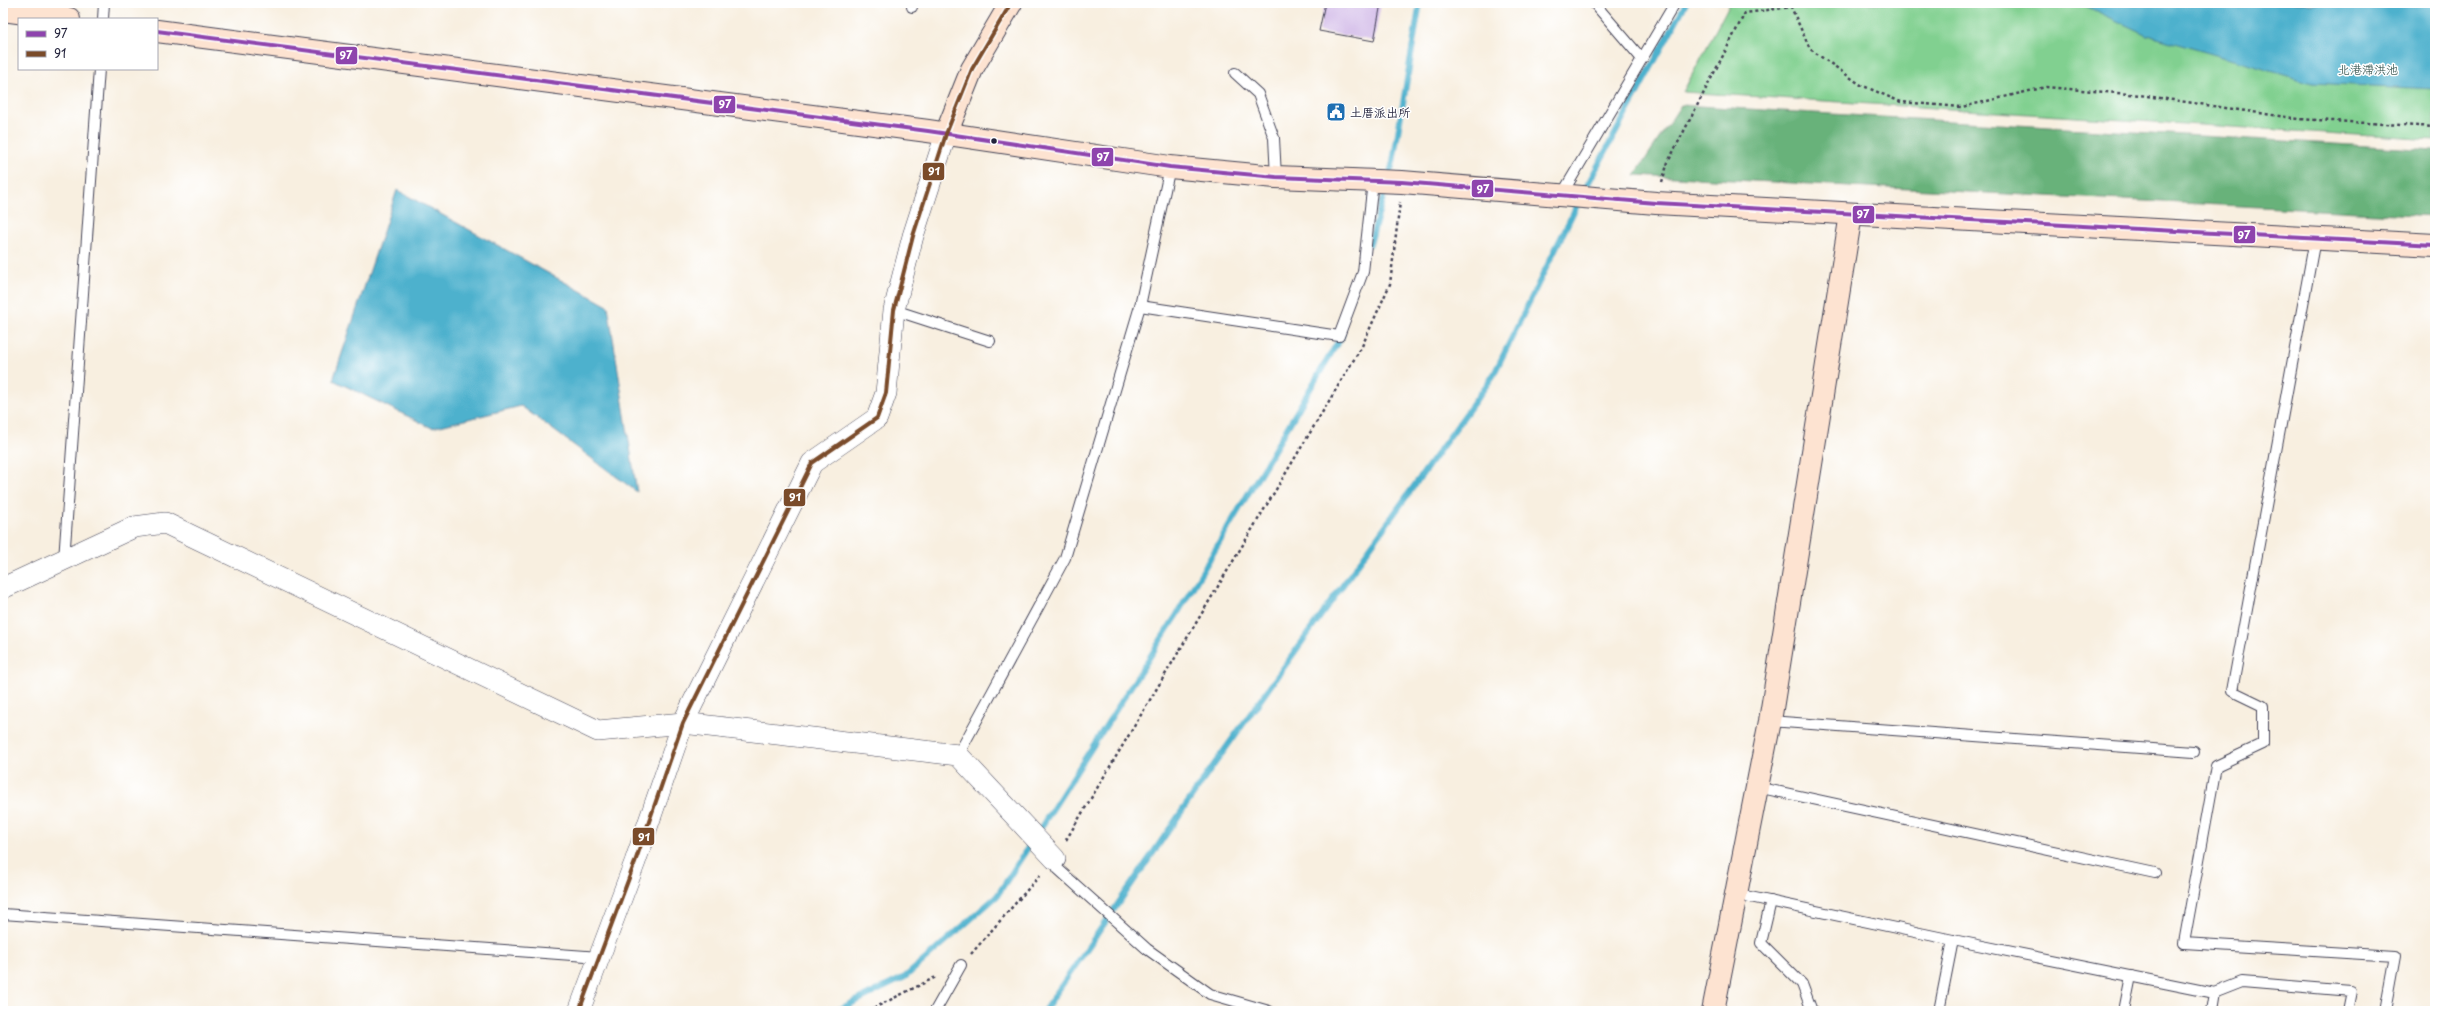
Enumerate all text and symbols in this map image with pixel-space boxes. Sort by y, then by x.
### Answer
legend [18,18,158,70]
text: 97 [54,24,68,42]
text: 91 [54,44,66,62]
line badge: 97 [335,46,358,65]
text: 97 [340,46,353,63]
park label: 北港滯洪池 [2338,60,2398,78]
line badge: 97 [713,95,736,114]
text: 97 [719,95,732,112]
public building icon: 土厝派出所 [1325,101,1347,123]
place label: 土厝派出所 [1350,103,1411,121]
unlabelled marker [989,136,999,146]
line badge: 97 [1091,147,1114,167]
text: 97 [1097,148,1110,165]
line badge: 91 [922,162,945,181]
text: 91 [928,162,940,179]
line badge: 97 [1471,179,1494,198]
text: 97 [1477,180,1490,197]
line badge: 97 [1852,205,1875,224]
text: 97 [1857,205,1870,222]
line badge: 97 [2233,225,2256,244]
text: 97 [2238,226,2251,243]
line badge: 91 [783,488,806,507]
text: 91 [789,488,801,505]
line badge: 91 [632,827,655,846]
text: 91 [638,828,650,845]

